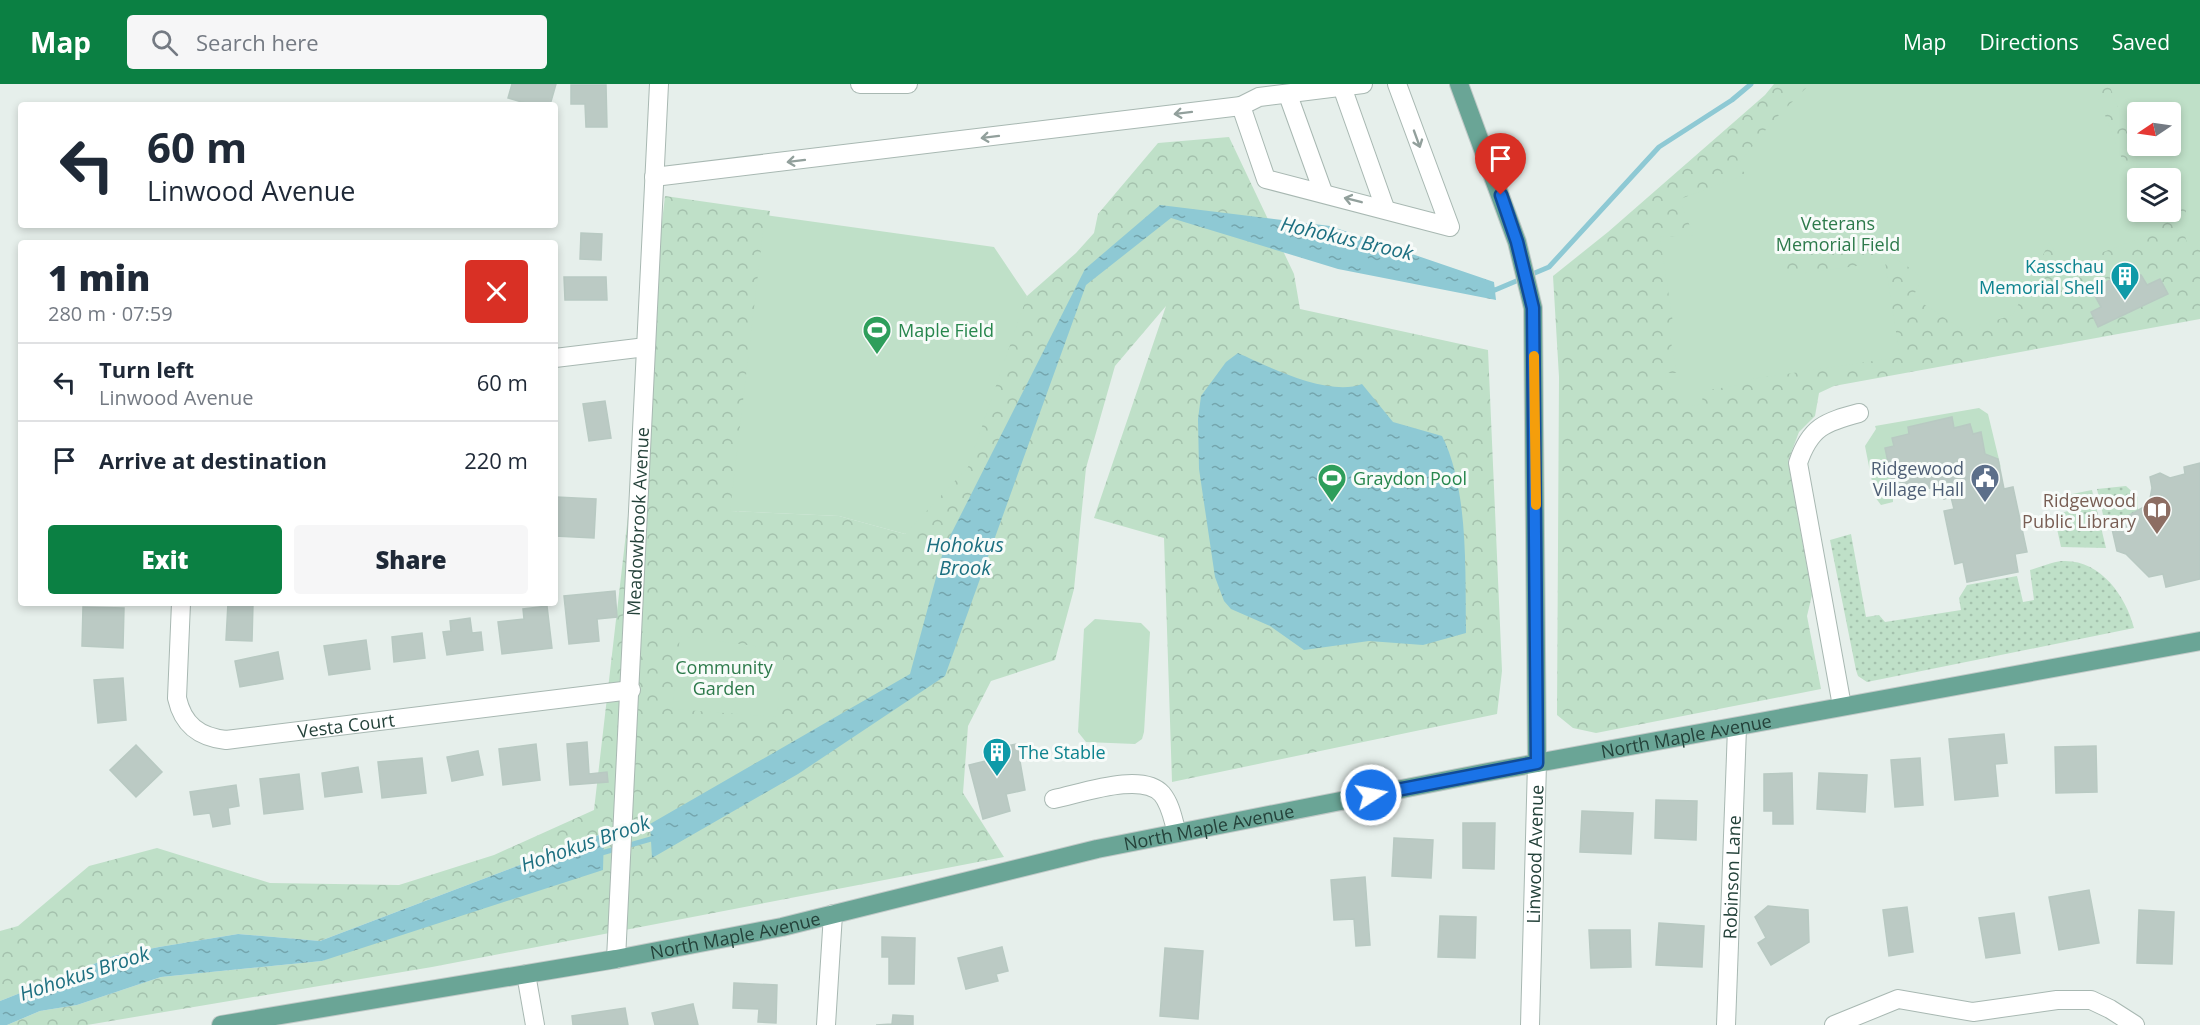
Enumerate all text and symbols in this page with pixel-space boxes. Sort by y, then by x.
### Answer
search box [127,15,547,69]
text: Map [30,23,91,61]
icon: search [148,26,181,59]
text: Search here [196,27,319,57]
text: Map [1903,28,1946,56]
text: Directions [1979,28,2079,56]
text: Saved [2112,28,2170,56]
north arrow [2127,102,2181,156]
map controls [2127,102,2181,222]
one-way arrow [1174,108,1194,119]
text: 60 m [147,118,247,175]
icon: left [48,126,126,204]
one-way arrow [1413,129,1424,148]
one-way arrow [980,132,1000,143]
pin [1475,133,1526,195]
icon: arrive [1484,142,1517,175]
one-way arrow [787,156,807,167]
button: layers [2127,168,2181,222]
text: Linwood Avenue [147,172,355,209]
one-way arrow [1343,194,1362,206]
water label: Hohokus Brook [1278,210,1417,267]
park label: Veterans Memorial Field [1776,211,1900,256]
text: 1 min [48,253,150,302]
place label: Kasschau Memorial Shell [1979,254,2104,299]
button: close [465,260,528,323]
building icon: Kasschau Memorial Shell [2109,260,2141,302]
text: 280 m · 07:59 [48,300,173,327]
sports icon: Maple Field [861,314,893,356]
place label: Maple Field [898,318,994,342]
text: Turn left [99,354,194,384]
icon: left [48,366,81,399]
text: 60 m [477,367,528,397]
text: Linwood Avenue [99,384,253,411]
street label: Meadowbrook Avenue [621,427,654,617]
icon: arrive [48,444,81,477]
text: Arrive at destination [99,445,327,475]
text: 220 m [464,445,528,475]
place label: Ridgewood Village Hall [1871,456,1964,501]
sports icon: Graydon Pool [1316,462,1348,504]
public building icon: Ridgewood Village Hall [1969,462,2001,504]
place label: Graydon Pool [1353,466,1467,490]
place label: Ridgewood Public Library [2022,488,2137,533]
library icon: Ridgewood Public Library [2141,494,2173,536]
button: Exit [48,525,282,594]
button: Share [294,525,528,594]
water label: Hohokus Brook [926,531,1004,581]
park label: Community Garden [675,655,774,700]
street label: Vesta Court [296,707,396,743]
street label: North Maple Avenue [1599,708,1773,763]
building icon: The Stable [981,736,1013,778]
place label: The Stable [1018,740,1106,764]
position arrow [1339,763,1403,827]
street label: Linwood Avenue [1521,784,1548,924]
street label: North Maple Avenue [1122,798,1296,855]
water label: Hohokus Brook [517,808,654,878]
street label: Robinson Lane [1717,815,1746,940]
street label: North Maple Avenue [648,906,823,964]
water label: Hohokus Brook [16,939,154,1007]

